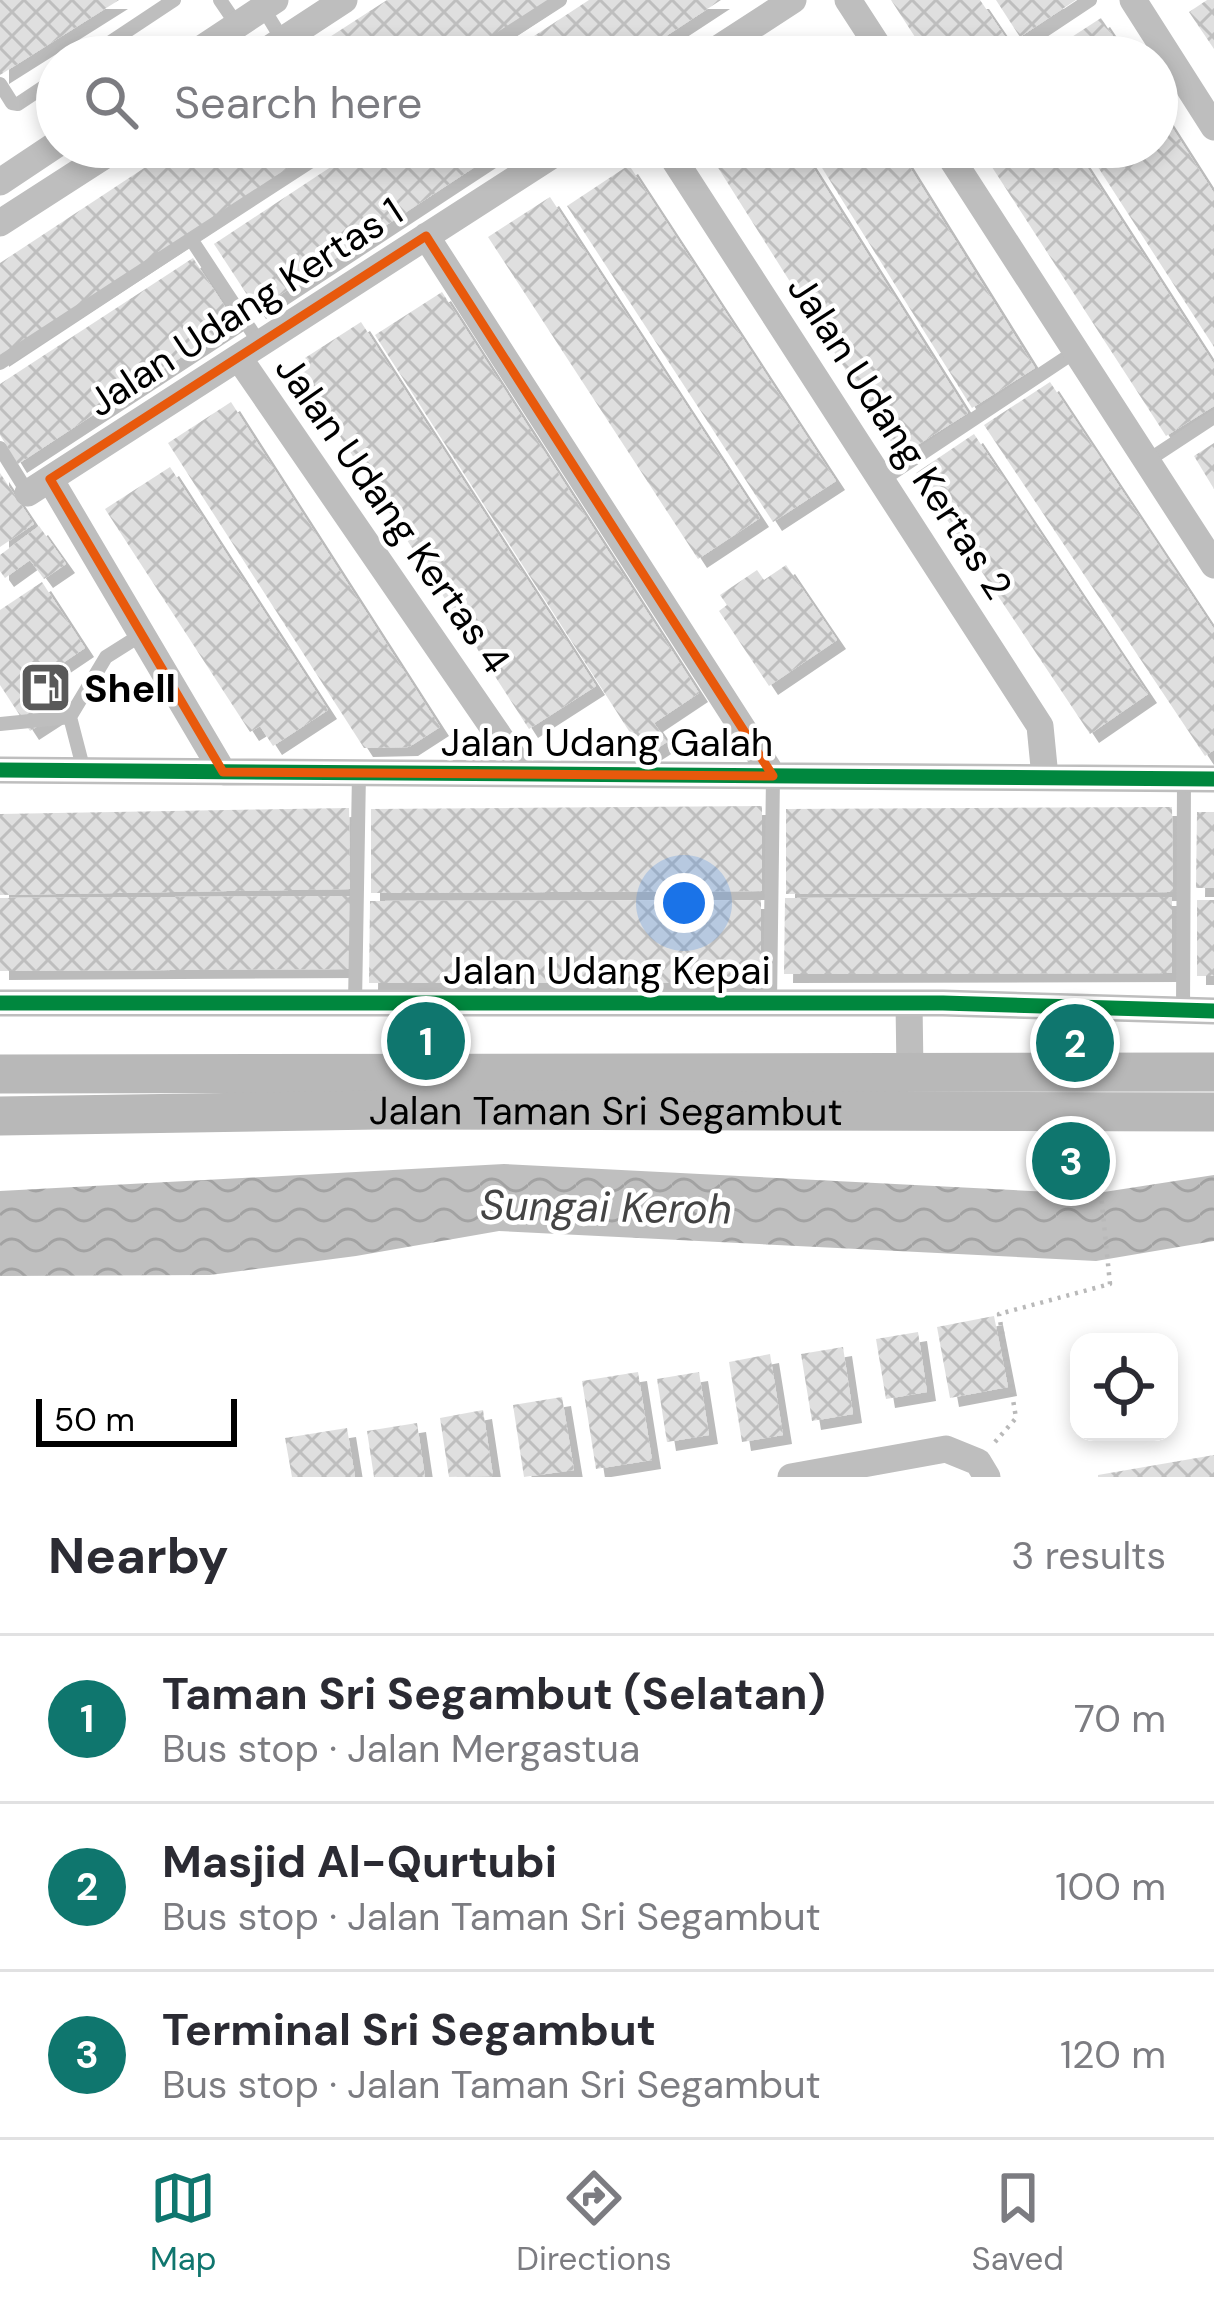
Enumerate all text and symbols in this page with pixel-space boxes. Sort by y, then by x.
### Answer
search box [36,36,1178,168]
icon: search [78,69,144,135]
text: Search here [174,73,422,132]
street label: Jalan Udang Kertas 1 [78,186,412,428]
street label: Jalan Udang Kertas 2 [776,265,1024,609]
street label: Jalan Udang Kertas 4 [264,345,522,683]
fuel station icon: Shell [17,660,73,716]
place label: Shell [84,663,176,714]
street label: Jalan Udang Galah [441,717,773,768]
your location [654,873,714,933]
street label: Jalan Udang Kepai [443,945,771,996]
pin: 1 [387,996,465,1086]
pin: 2 [1036,998,1114,1088]
street label: Jalan Taman Sri Segambut [369,1084,843,1137]
pin: 3 [1032,1116,1110,1206]
water label: Sungai Keroh [480,1177,732,1237]
map controls [1070,1333,1178,1441]
button: locate [1070,1333,1178,1441]
scale bar [36,1393,237,1446]
text: 50 m [54,1398,135,1441]
text: Nearby [48,1522,229,1589]
text: 3 results [1011,1530,1166,1581]
text: Taman Sri Segambut (Selatan) [162,1664,826,1723]
text: 1 [80,1693,94,1744]
text: 70 m [1074,1693,1166,1744]
text: Bus stop · Jalan Mergastua [162,1723,640,1774]
text: Masjid Al-Qurtubi [162,1832,557,1891]
text: 2 [76,1861,98,1912]
text: 100 m [1055,1861,1166,1912]
text: Bus stop · Jalan Taman Sri Segambut [162,1891,821,1942]
text: Terminal Sri Segambut [162,2000,656,2059]
text: 3 [75,2029,99,2080]
text: 120 m [1060,2029,1166,2080]
text: Bus stop · Jalan Taman Sri Segambut [162,2059,821,2110]
tab: Map [150,2165,216,2280]
tab: Directions [516,2165,672,2280]
tab: Saved [972,2165,1064,2280]

